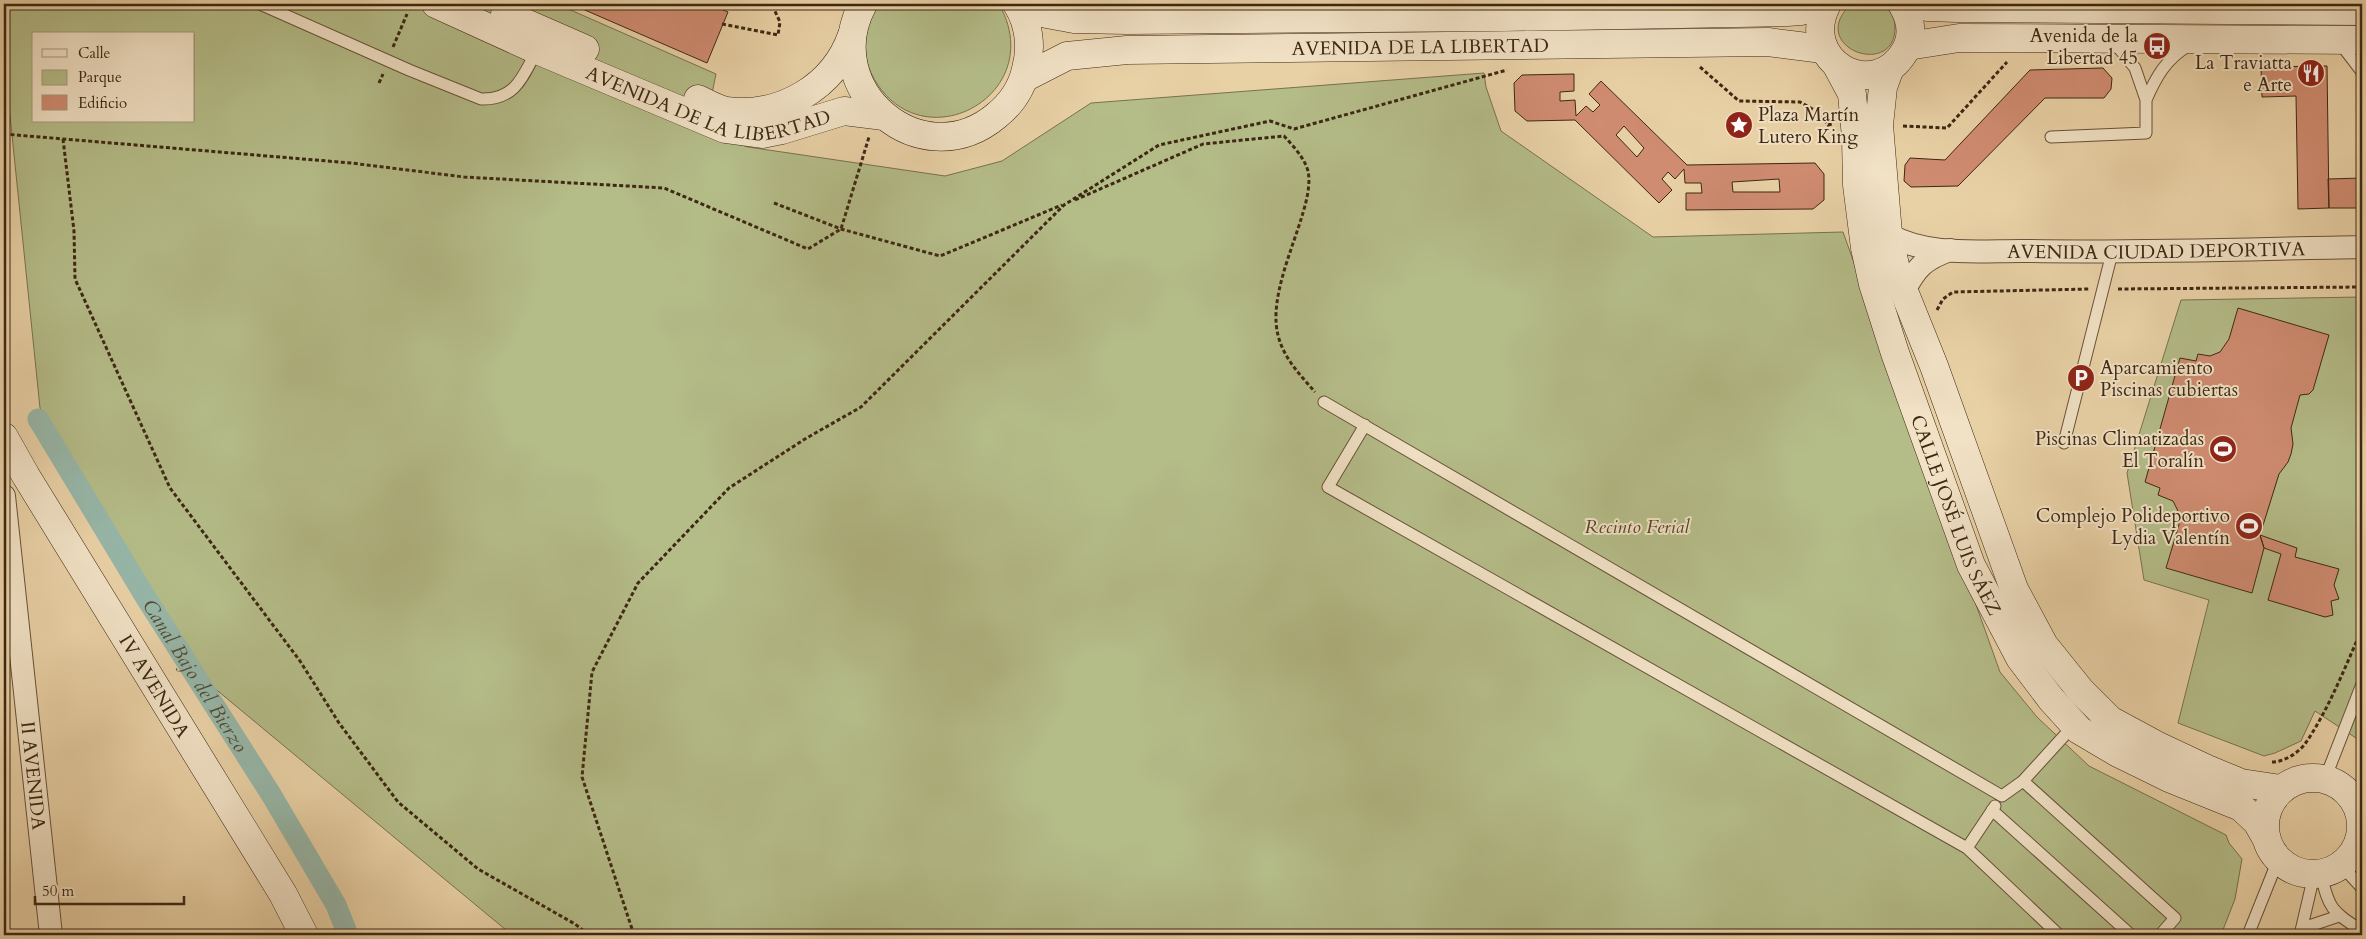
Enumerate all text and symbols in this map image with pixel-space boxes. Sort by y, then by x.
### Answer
place label: Avenida de la Libertad 45 [2030,23,2138,71]
bus stop icon: Avenida de la Libertad 45 [2142,31,2172,61]
legend [32,32,195,122]
street label: AVENIDA DE LA LIBERTAD [1292,33,1549,62]
text: Calle [78,43,111,63]
place label: La Traviatta e Arte [2195,50,2292,98]
restaurant icon: La Traviatta e Arte [2296,58,2326,88]
street label: AVENIDA DE LA LIBERTAD [582,60,834,148]
text: Parque [78,67,122,87]
text: Edificio [78,93,127,113]
place label: Plaza Martín Lutero King [1758,102,1859,150]
place icon: Plaza Martín Lutero King [1724,110,1754,140]
street label: AVENIDA CIUDAD DEPORTIVA [2007,236,2306,266]
place label: Aparcamiento Piscinas cubiertas [2100,355,2238,403]
parking icon: Aparcamiento Piscinas cubiertas [2066,363,2096,393]
street label: CALLE JOSÉ LUIS SÁEZ [1904,411,2007,620]
place label: Piscinas Climatizadas El Toralín [2035,426,2204,474]
sports icon: Piscinas Climatizadas El Toralín [2208,434,2238,464]
place label: Complejo Polideportivo Lydia Valentín [2036,503,2230,551]
sports icon: Complejo Polideportivo Lydia Valentín [2234,511,2264,541]
park label: Recinto Ferial [1585,514,1690,540]
water label: Canal Bajo del Bierzo [136,594,254,758]
street label: IV AVENIDA [113,630,196,743]
street label: II AVENIDA [14,720,52,832]
scale bar [35,874,184,906]
text: 50 m [42,881,74,901]

